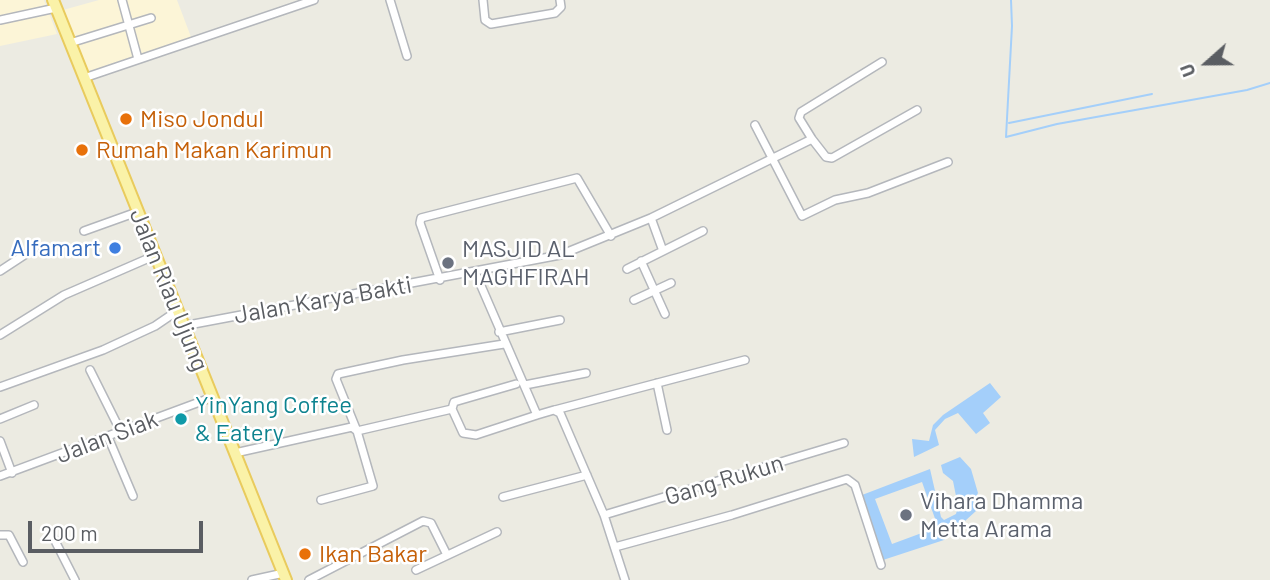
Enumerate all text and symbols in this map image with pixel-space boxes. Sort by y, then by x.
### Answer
north arrow [1172,28,1242,98]
text: U [1174,61,1200,80]
place label: Miso Jondul [140,105,264,133]
marker: Miso Jondul [118,111,134,127]
place label: Rumah Makan Karimun [96,136,332,164]
marker: Rumah Makan Karimun [74,142,90,158]
street label: Jalan Riau Ujung [123,205,215,375]
place label: Alfamart [11,234,101,262]
place label: MASJID AL MAGHFIRAH [462,235,590,291]
marker: Alfamart [107,240,123,256]
marker: MASJID AL MAGHFIRAH [440,255,456,271]
street label: Jalan Karya Bakti [232,270,414,330]
place label: YinYang Coffee & Eatery [195,391,352,447]
street label: Jalan Siak [52,405,162,469]
marker: YinYang Coffee & Eatery [173,411,189,427]
street label: Gang Rukun [661,448,787,512]
place label: Vihara Dhamma Metta Arama [920,487,1083,543]
scale bar [32,506,206,550]
marker: Vihara Dhamma Metta Arama [898,507,914,523]
text: 200 m [41,520,98,545]
place label: Ikan Bakar [319,540,427,568]
marker: Ikan Bakar [297,546,313,562]

